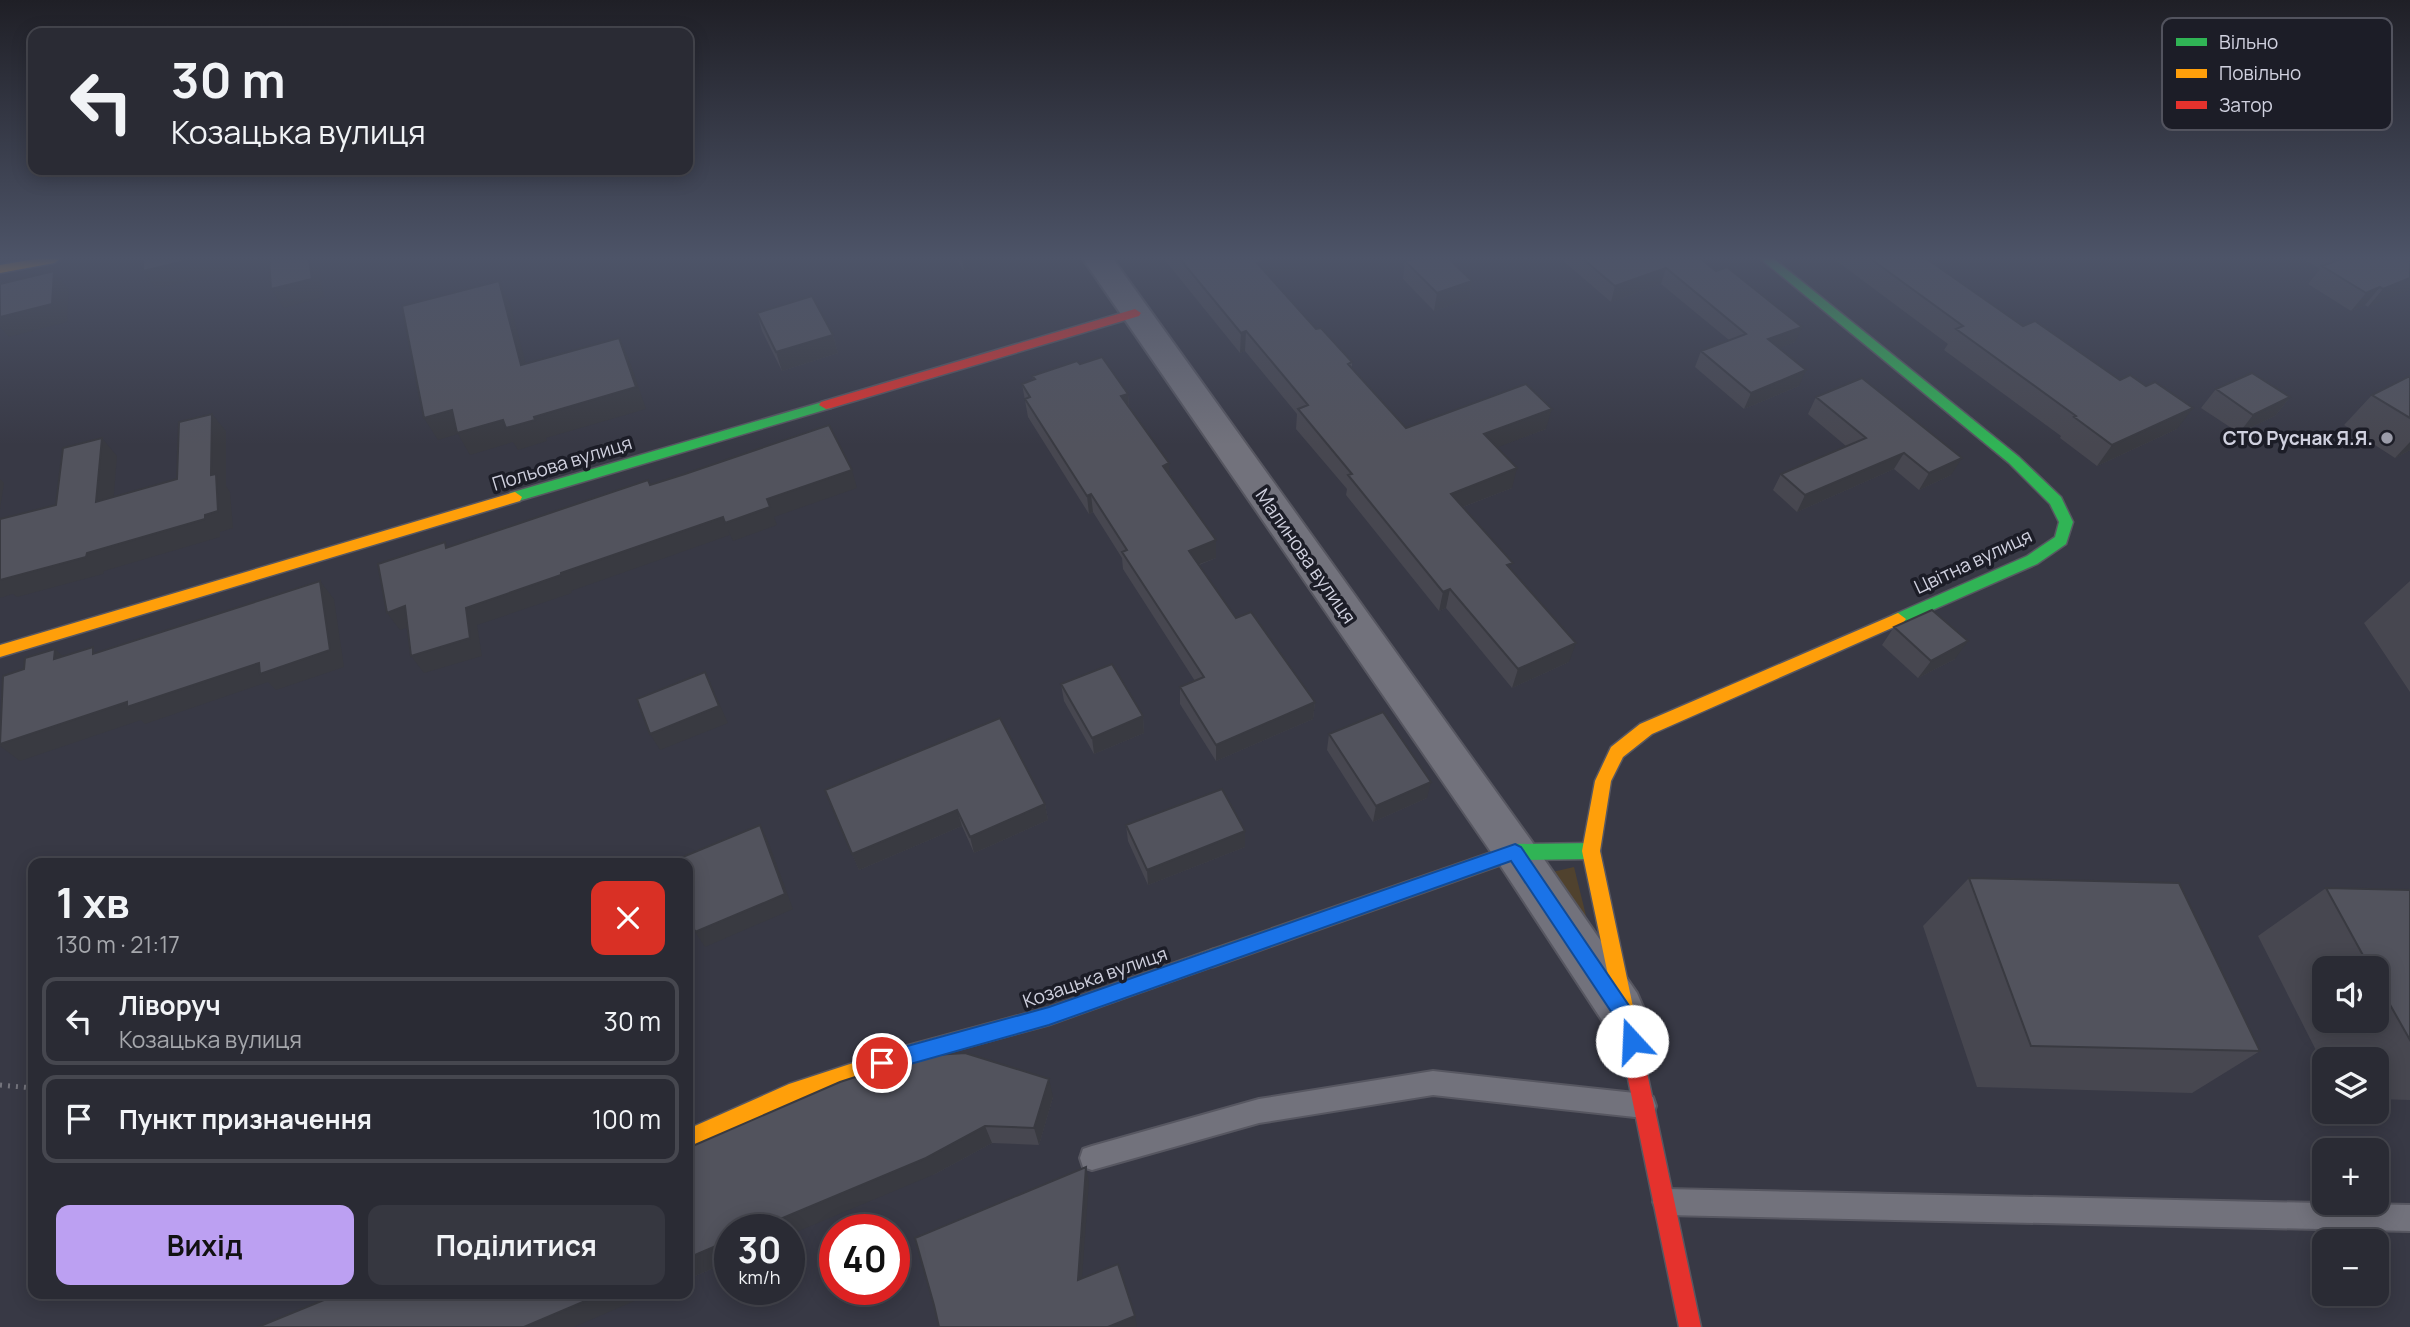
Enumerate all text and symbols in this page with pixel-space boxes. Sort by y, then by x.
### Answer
legend [2162,18,2392,130]
text: Вільно [2219,29,2278,55]
text: 30 m [171,46,286,113]
icon: left [56,56,147,147]
text: Повільно [2219,60,2301,86]
text: Затор [2219,92,2273,118]
text: Козацька вулиця [171,110,426,154]
place label: СТО Руснак Я.Я. [2223,425,2373,451]
street label: Польова вулиця [489,429,635,497]
marker: СТО Руснак Я.Я. [2379,430,2395,446]
street label: Малинова вулиця [1250,483,1362,629]
street label: Цвітна вулиця [1910,522,2036,600]
text: 1 хв [56,873,130,931]
button: close [591,881,665,955]
text: 130 m · 21:17 [56,928,180,960]
street label: Козацька вулиця [1019,940,1171,1014]
map controls [2312,956,2389,1306]
button: sound [2312,956,2389,1033]
text: Ліворуч [119,987,221,1023]
icon: left [60,1002,98,1040]
text: 30 m [604,1003,661,1039]
position arrow [1595,1004,1669,1078]
text: Козацька вулиця [119,1023,302,1055]
pin [852,1033,912,1093]
icon: arrive [863,1044,901,1082]
button: layers [2312,1047,2389,1124]
icon: arrive [60,1100,98,1138]
text: Пункт призначення [119,1101,372,1137]
text: 100 m [592,1101,661,1137]
button: + [2312,1138,2389,1215]
button: Вихід [56,1205,354,1285]
button: Поділитися [368,1205,665,1285]
speed limit sign: 40 [819,1214,910,1305]
text: 30 [738,1226,781,1274]
button: − [2312,1229,2389,1306]
text: km/h [739,1265,780,1289]

